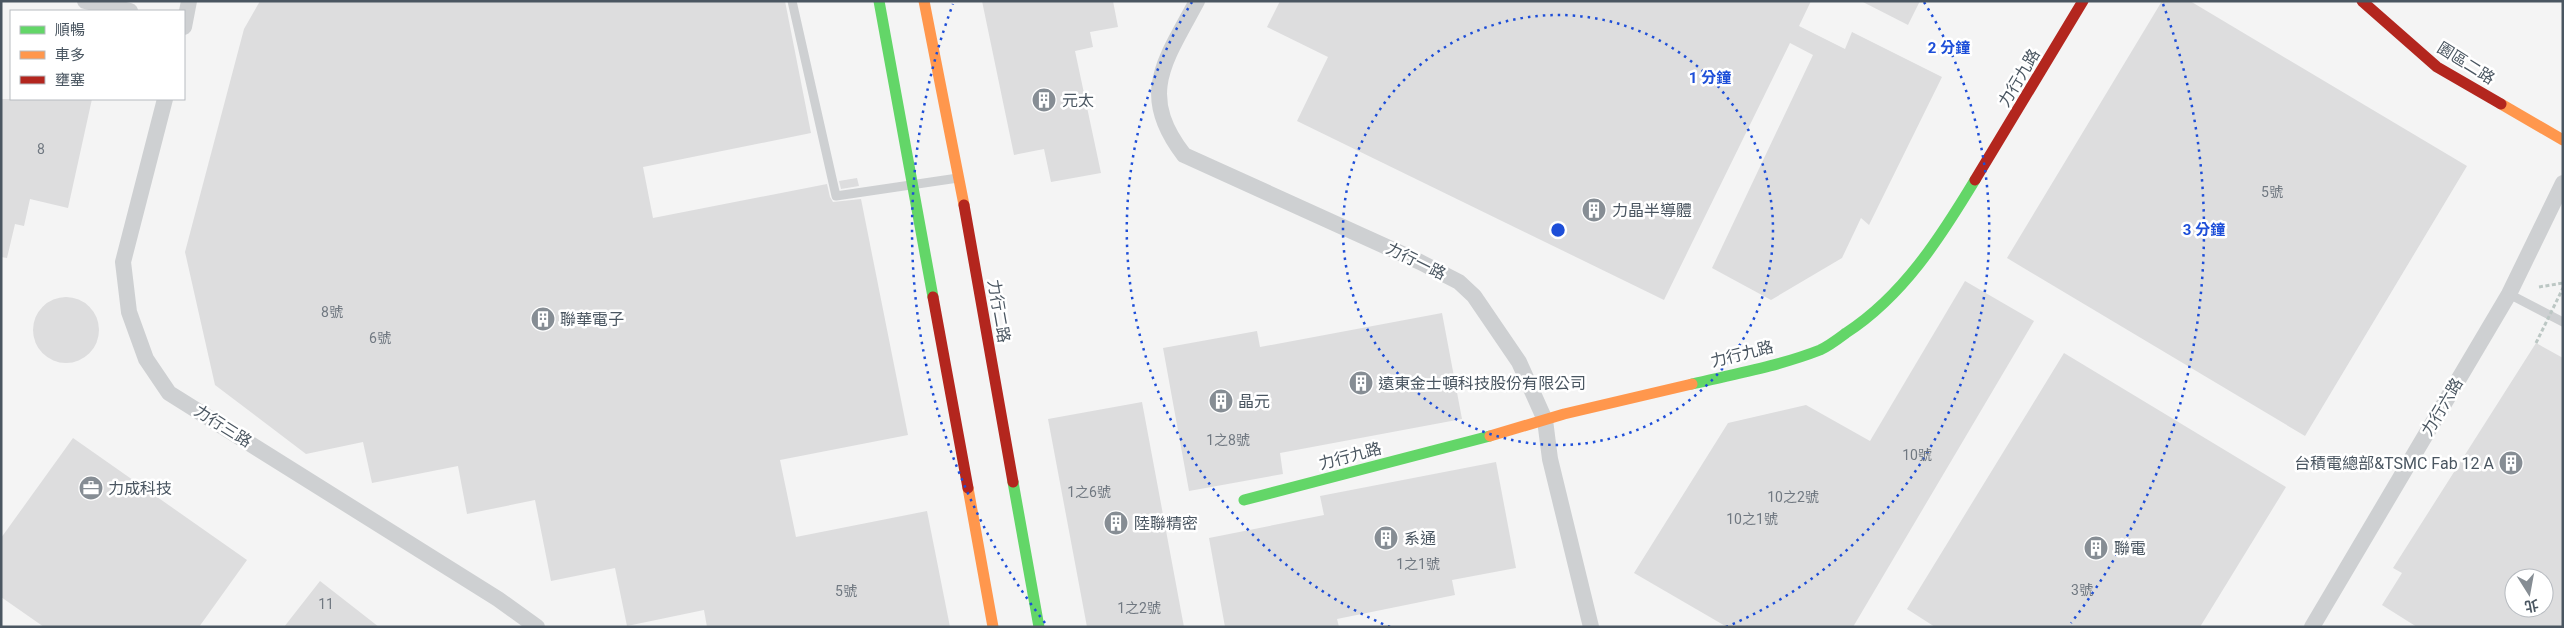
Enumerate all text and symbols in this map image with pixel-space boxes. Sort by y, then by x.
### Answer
legend [10,10,185,100]
text: 順暢 [55,21,85,39]
street label: 園區二路 [2434,38,2498,88]
text: 2 分鐘 [1928,39,1970,57]
text: 車多 [55,46,85,64]
street label: 力行九路 [1994,46,2044,110]
text: 1 分鐘 [1689,69,1731,87]
text: 壅塞 [55,71,85,89]
building icon: 元太 [1031,87,1057,113]
place label: 元太 [1062,91,1094,110]
house number: 8 [37,141,45,157]
house number: 5號 [2261,184,2283,200]
building icon: 力晶半導體 [1581,197,1607,223]
place label: 力晶半導體 [1612,201,1692,220]
centre of rings [1549,221,1567,239]
text: 3 分鐘 [2183,221,2225,239]
street label: 力行一路 [1383,238,1449,284]
street label: 力行二路 [984,278,1014,344]
house number: 8號 [321,304,343,320]
building icon: 聯華電子 [530,306,556,332]
place label: 聯華電子 [560,310,624,329]
house number: 6號 [369,330,391,346]
street label: 力行九路 [1709,337,1775,371]
building icon: 遠東金士頓科技股份有限公司 [1348,370,1374,396]
place label: 遠東金士頓科技股份有限公司 [1378,374,1586,393]
street label: 力行六路 [2417,375,2467,439]
building icon: 晶元 [1208,388,1234,414]
place label: 晶元 [1238,392,1270,411]
street label: 力行三路 [191,401,255,451]
house number: 1之8號 [1206,432,1250,448]
street label: 力行九路 [1317,439,1383,473]
house number: 10號 [1902,447,1932,463]
building icon: 台積電總部&TSMC Fab 12 A [2498,450,2524,476]
place label: 台積電總部&TSMC Fab 12 A [2294,454,2495,473]
office icon: 力成科技 [78,475,104,501]
place label: 力成科技 [108,479,172,498]
house number: 1之6號 [1067,484,1111,500]
house number: 10之2號 [1767,489,1819,505]
building icon: 陸聯精密 [1103,510,1129,536]
house number: 10之1號 [1726,511,1778,527]
place label: 陸聯精密 [1134,514,1198,533]
building icon: 系通 [1373,525,1399,551]
place label: 系通 [1404,529,1436,548]
building icon: 聯電 [2083,535,2109,561]
place label: 聯電 [2114,539,2146,558]
house number: 1之1號 [1396,556,1440,572]
north arrow [2504,568,2554,618]
house number: 3號 [2071,582,2093,598]
house number: 5號 [835,583,857,599]
house number: 11 [318,596,334,612]
text: 北 [2523,597,2540,615]
house number: 1之2號 [1117,600,1161,616]

